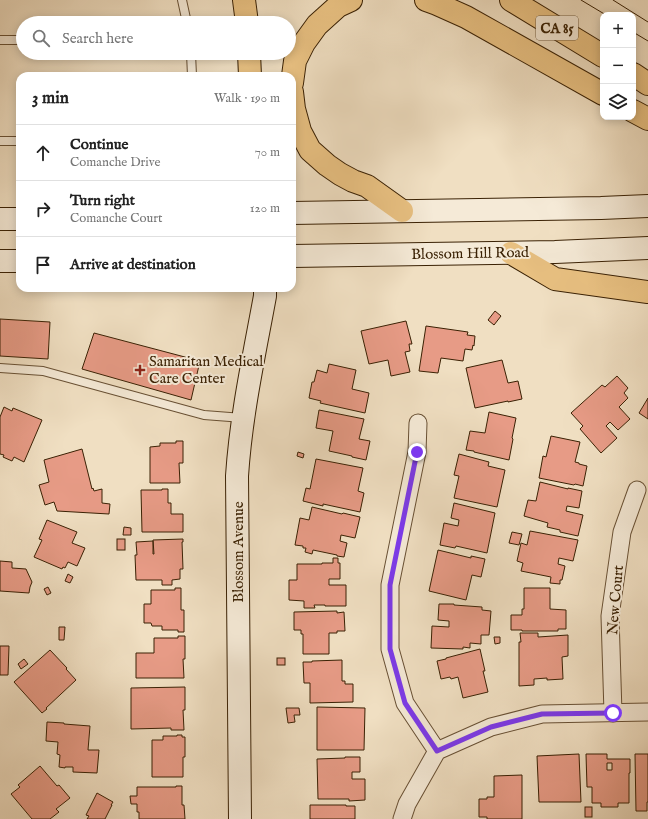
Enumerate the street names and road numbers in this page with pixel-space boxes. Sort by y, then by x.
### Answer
road number: CA 85 [536,16,578,40]
street label: Blossom Hill Road [411,243,530,264]
street label: Blossom Avenue [229,501,248,603]
street label: New Court [603,564,628,636]

